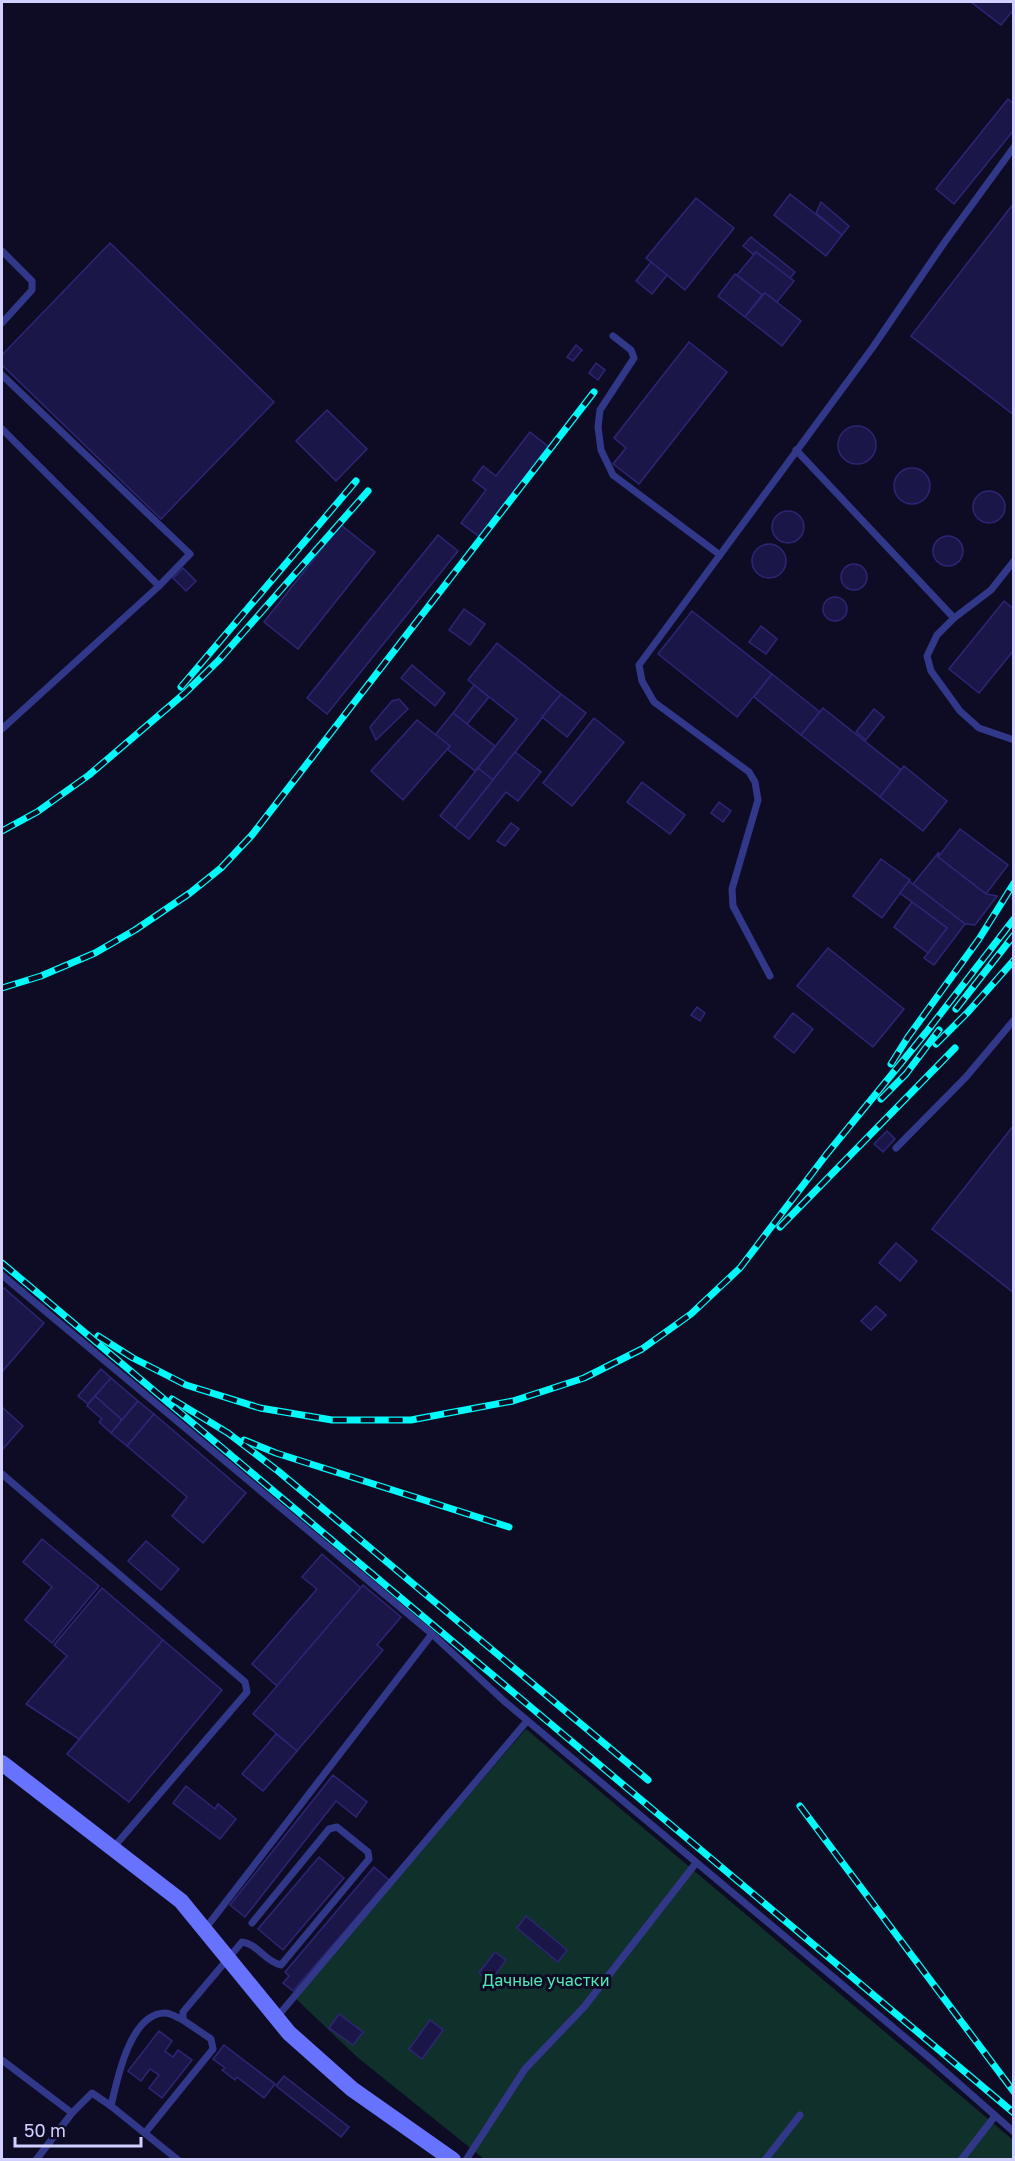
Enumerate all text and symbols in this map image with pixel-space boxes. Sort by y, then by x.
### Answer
park label: Дачные участки [483,1970,609,1990]
scale bar [15,2110,141,2148]
text: 50 m [24,2119,66,2141]

